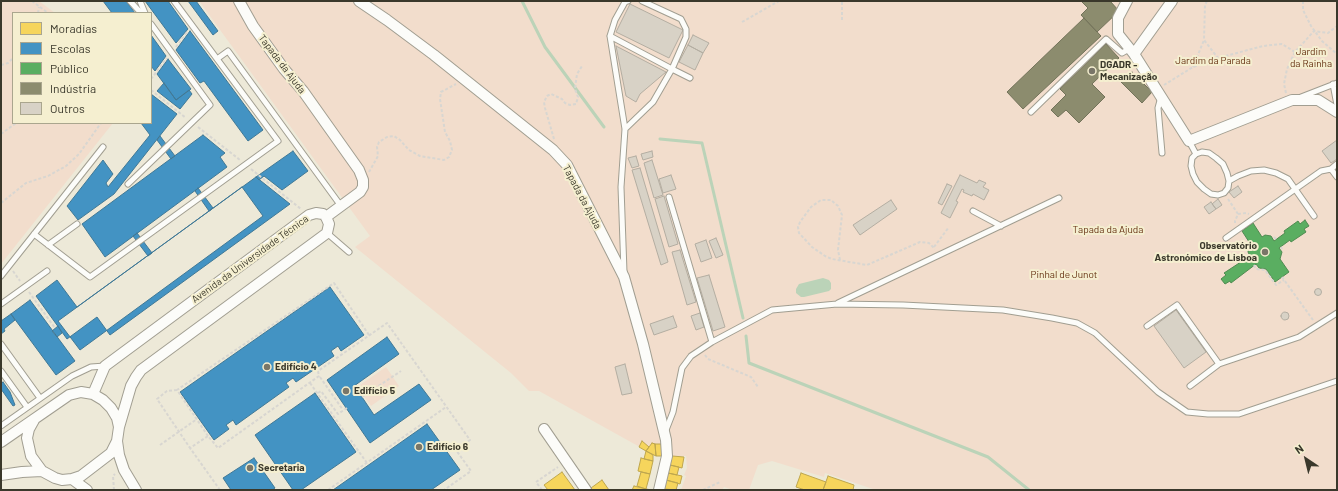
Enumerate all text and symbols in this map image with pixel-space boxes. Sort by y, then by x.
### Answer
legend [12,12,152,124]
text: Moradias [50,21,97,35]
street label: Tapada da Ajuda [256,32,308,96]
text: Escolas [50,41,90,55]
park label: Jardim da Rainha [1290,46,1332,70]
park label: Jardim da Parada [1175,55,1251,67]
place label: DGADR - Mecanização [1100,59,1157,82]
text: Público [50,61,89,75]
marker: DGADR - Mecanização [1087,66,1097,76]
text: Indústria [50,81,96,95]
text: Outros [50,101,85,115]
street label: Tapada da Ajuda [560,163,604,231]
street label: Avenida da Universidade Técnica [189,213,311,305]
park label: Tapada da Ajuda [1073,224,1143,236]
place label: Observatório Astronómico de Lisboa [1155,240,1257,264]
marker: Observatório Astronómico de Lisboa [1260,247,1270,257]
park label: Pinhal de Junot [1031,269,1097,281]
place label: Edifício 4 [275,361,317,373]
marker: Edifício 4 [262,362,272,372]
place label: Edifício 5 [354,385,395,397]
marker: Edifício 5 [341,386,351,396]
north arrow [1286,439,1326,479]
place label: Edifício 6 [427,441,468,453]
text: N [1292,441,1306,456]
marker: Edifício 6 [414,442,424,452]
place label: Secretaria [258,462,305,474]
marker: Secretaria [245,463,255,473]

